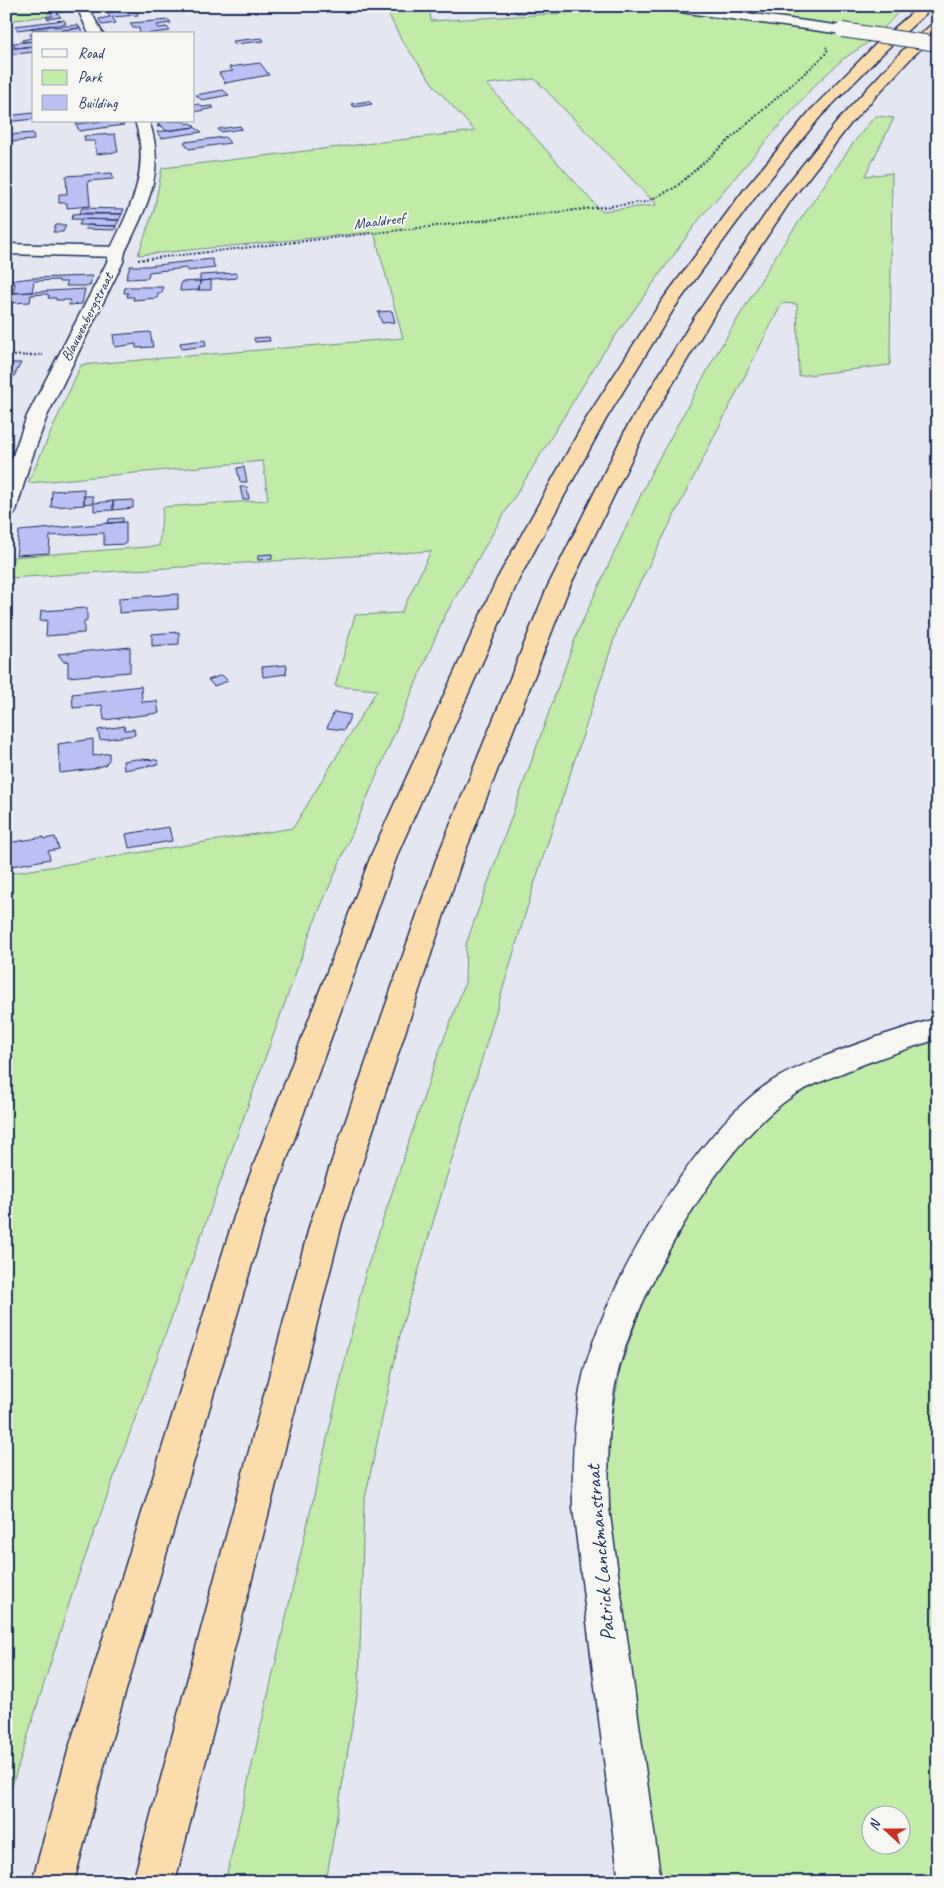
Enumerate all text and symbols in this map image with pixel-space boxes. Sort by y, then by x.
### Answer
legend [32,32,195,122]
text: Road [78,44,105,63]
text: Park [78,68,103,87]
text: Building [78,94,118,113]
street label: Maaldreef [352,208,409,234]
street label: Blauwenbergstraat [57,268,119,365]
street label: Patrick Lanckmanstraat [579,1462,621,1642]
north arrow [862,1806,912,1856]
text: N [865,1816,885,1833]

